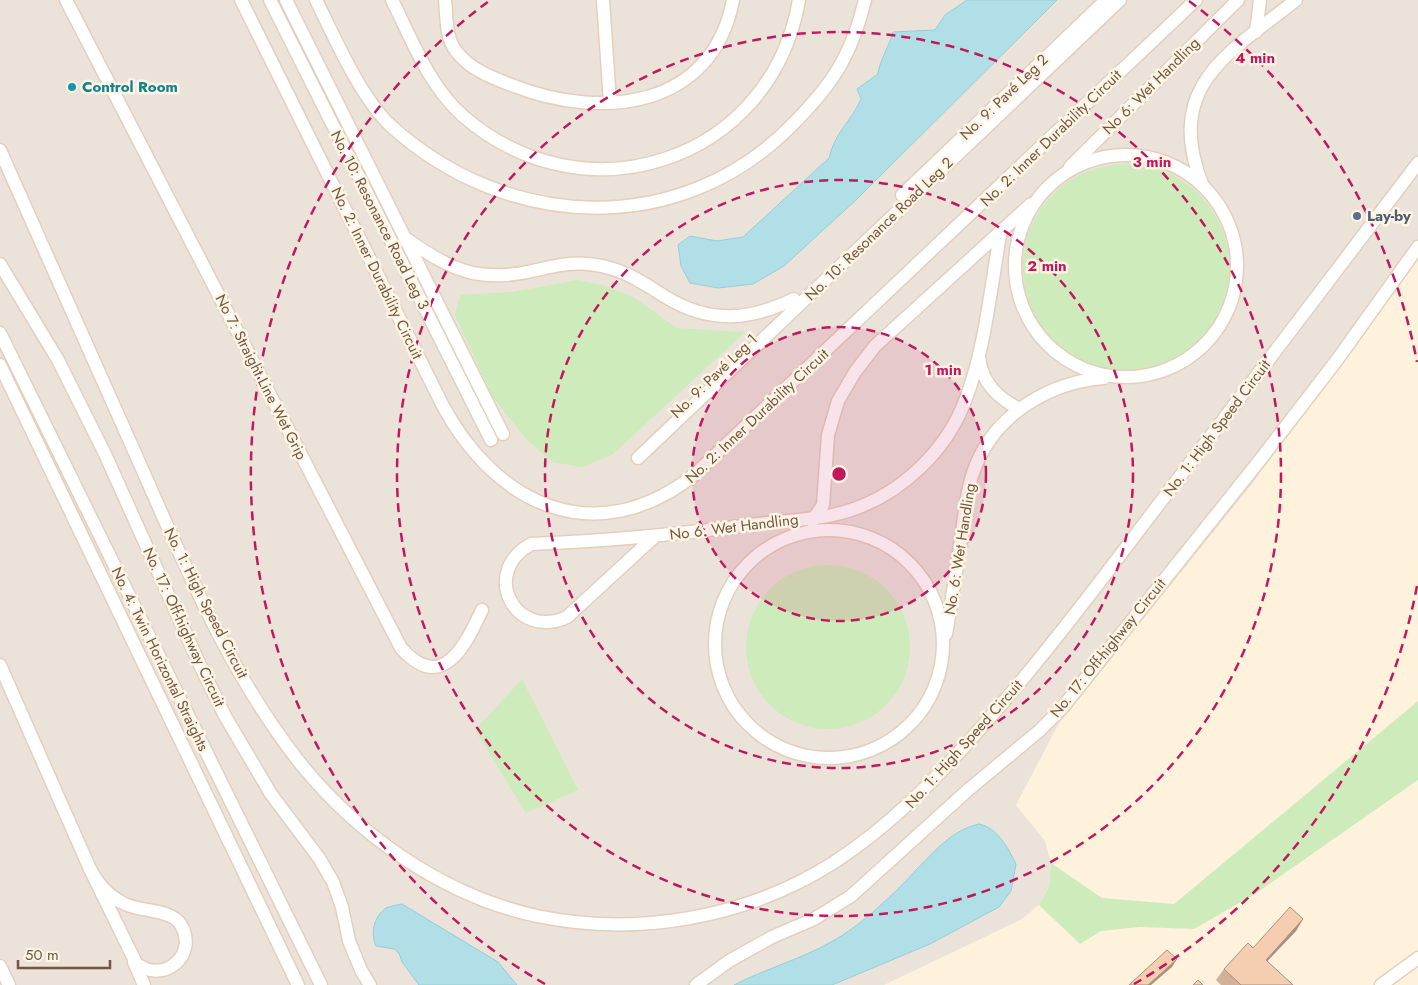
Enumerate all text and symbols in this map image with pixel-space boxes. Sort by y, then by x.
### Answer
street label: No 6: Wet Handling [1097,32,1205,140]
text: 4 min [1235,47,1275,69]
street label: No. 9: Pavé Leg 2 [955,49,1053,145]
street label: No. 2: Inner Durability Circuit [975,64,1127,212]
place label: Control Room [82,76,178,98]
marker: Control Room [66,81,78,93]
street label: No. 10: Resonance Road Leg 3 [325,127,435,313]
text: 3 min [1133,151,1171,173]
street label: No. 10: Resonance Road Leg 2 [800,152,958,306]
street label: No. 2: Inner Durability Circuit [326,183,428,363]
place label: Lay-by [1367,205,1411,227]
marker: Lay-by [1351,210,1363,222]
text: 2 min [1027,255,1067,277]
street label: No 7: Straight Line Wet Grip [210,290,313,464]
street label: No. 9: Pavé Leg 1 [666,329,762,423]
street label: No. 2: Inner Durability Circuit [680,343,834,488]
street label: No. 1: High Speed Circuit [1158,355,1276,501]
text: 1 min [924,359,962,381]
centre of rings [830,465,848,483]
street label: No. 6: Wet Handling [939,481,981,617]
street label: No 6: Wet Handling [668,508,800,546]
street label: No. 1: High Speed Circuit [158,524,254,682]
street label: No. 17: Off-highway Circuit [137,544,231,711]
street label: No. 4: Twin Horizontal Straights [106,563,214,755]
street label: No. 17: Off-highway Circuit [1045,573,1171,722]
street label: No. 1: High Speed Circuit [900,675,1028,813]
scale bar [18,938,110,970]
text: 50 m [25,944,59,966]

